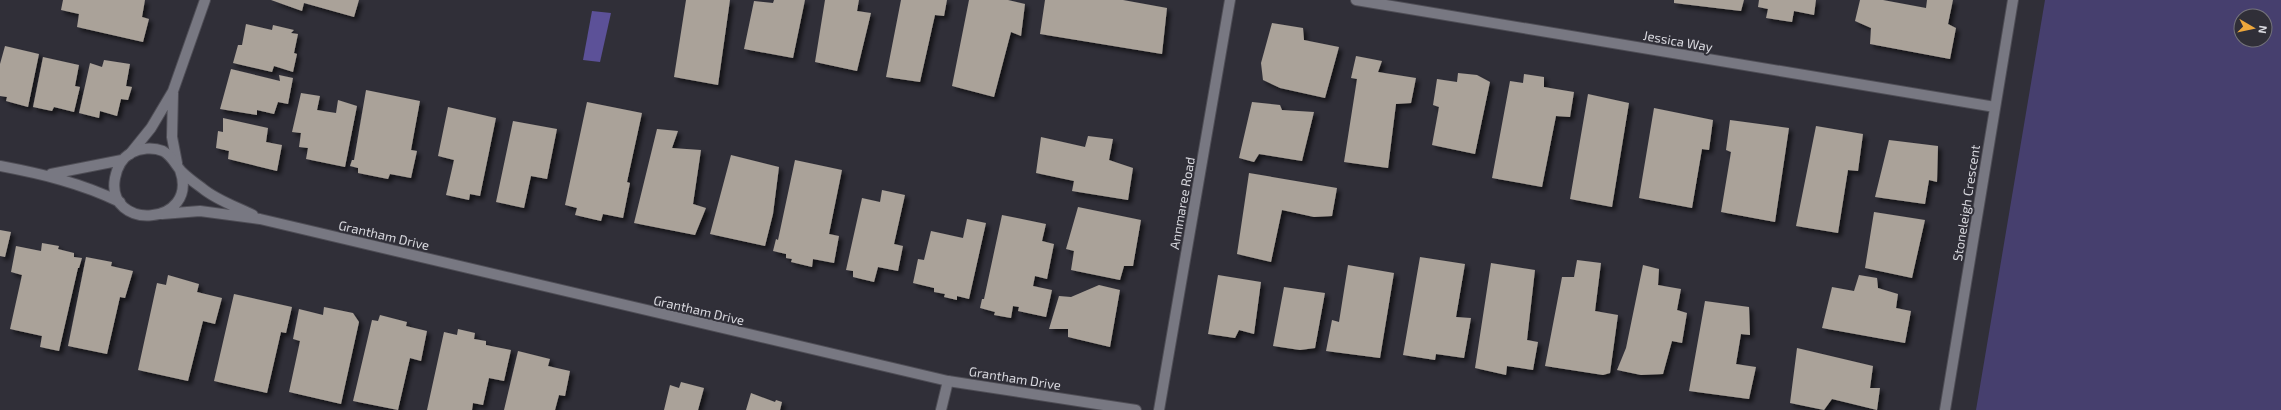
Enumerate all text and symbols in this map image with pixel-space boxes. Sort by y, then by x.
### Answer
north arrow [2233,8,2273,48]
text: N [2256,25,2270,35]
street label: Jessica Way [1642,27,1714,55]
street label: Stoneleigh Crescent [1949,144,1983,262]
street label: Annmaree Road [1166,156,1198,250]
street label: Grantham Drive [337,217,431,253]
street label: Grantham Drive [652,292,746,328]
street label: Grantham Drive [968,363,1062,393]

